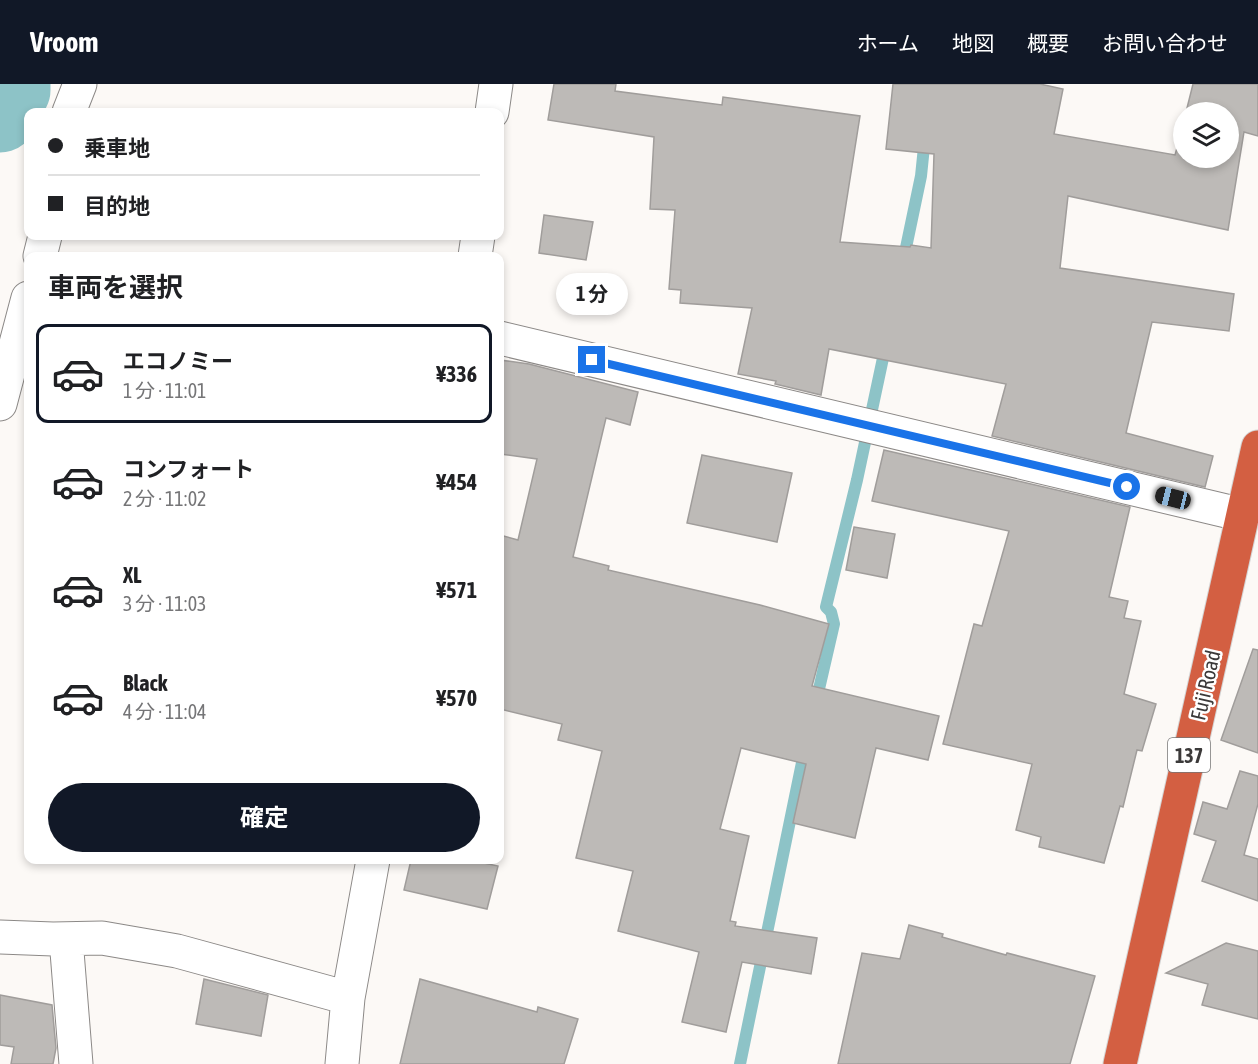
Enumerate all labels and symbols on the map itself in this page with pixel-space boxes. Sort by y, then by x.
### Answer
callout: 1 分 [556,273,628,315]
route end [578,346,605,373]
route start [1113,473,1140,500]
car [1153,485,1193,511]
street label: Fuji Road [1185,648,1225,722]
road number: 137 [1168,738,1210,772]

